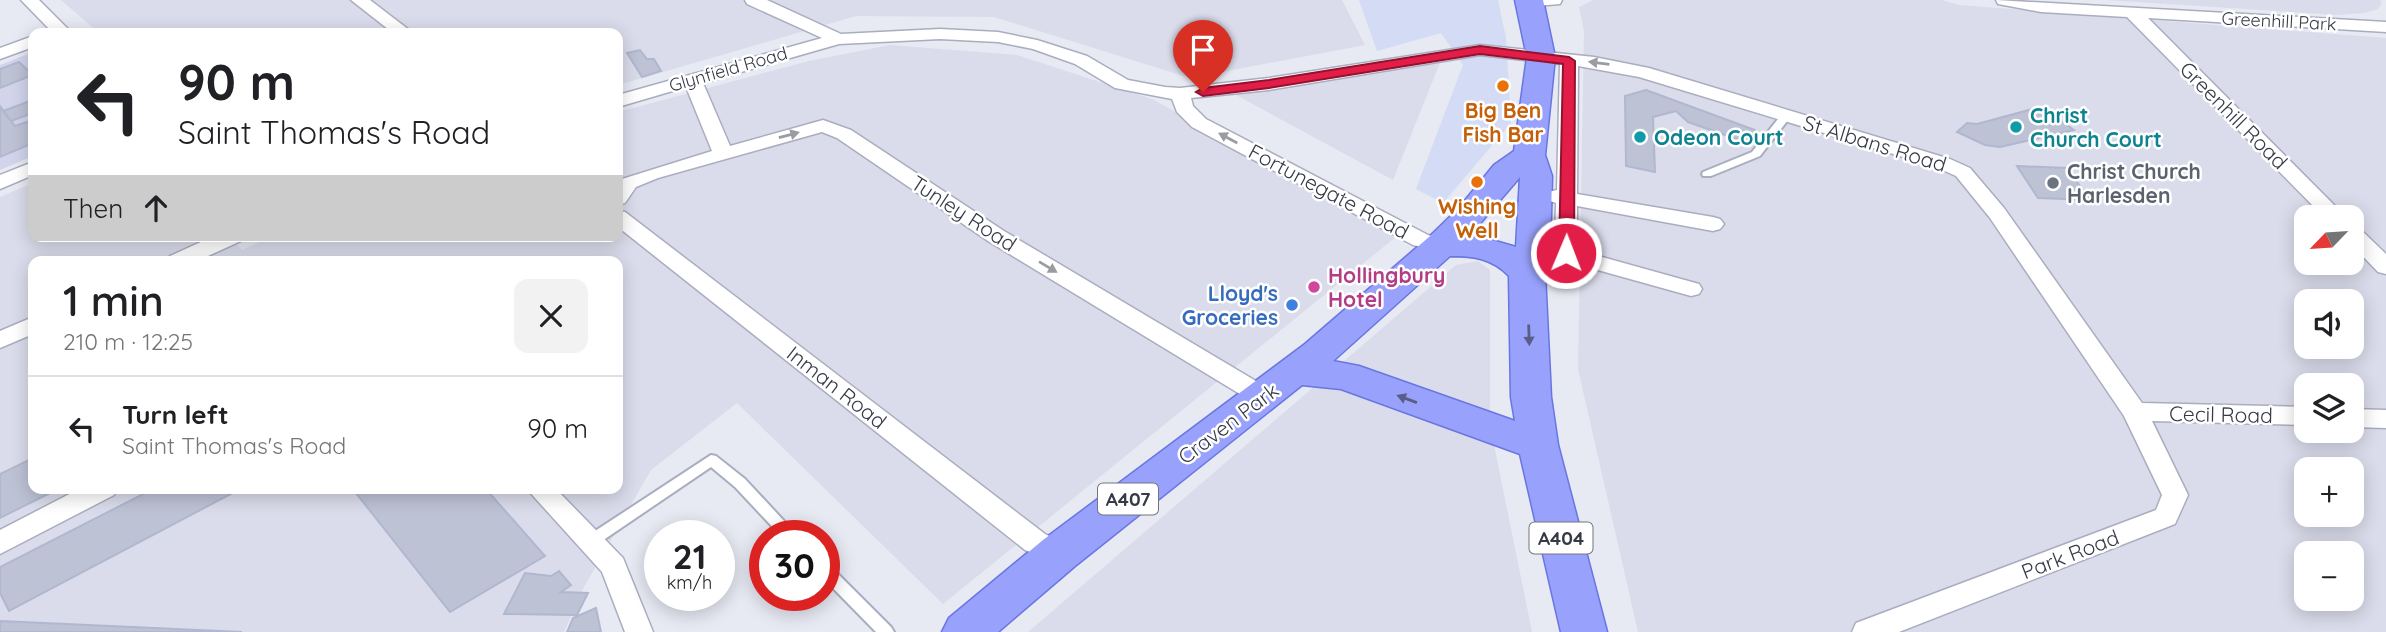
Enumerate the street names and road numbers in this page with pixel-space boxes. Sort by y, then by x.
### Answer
street label: Greenhill Park [2221,7,2337,35]
street label: Glynfield Road [666,41,790,97]
street label: Greenhill Road [2175,56,2293,174]
street label: St Albans Road [1800,109,1950,177]
street label: Fortunegate Road [1244,138,1414,244]
street label: Tunley Road [906,169,1022,257]
street label: Inman Road [782,340,892,434]
street label: Craven Park [1173,377,1283,469]
street label: Cecil Road [2169,400,2273,428]
road number: A407 [1098,484,1158,514]
road number: A404 [1530,523,1592,554]
street label: Park Road [2018,524,2122,584]

